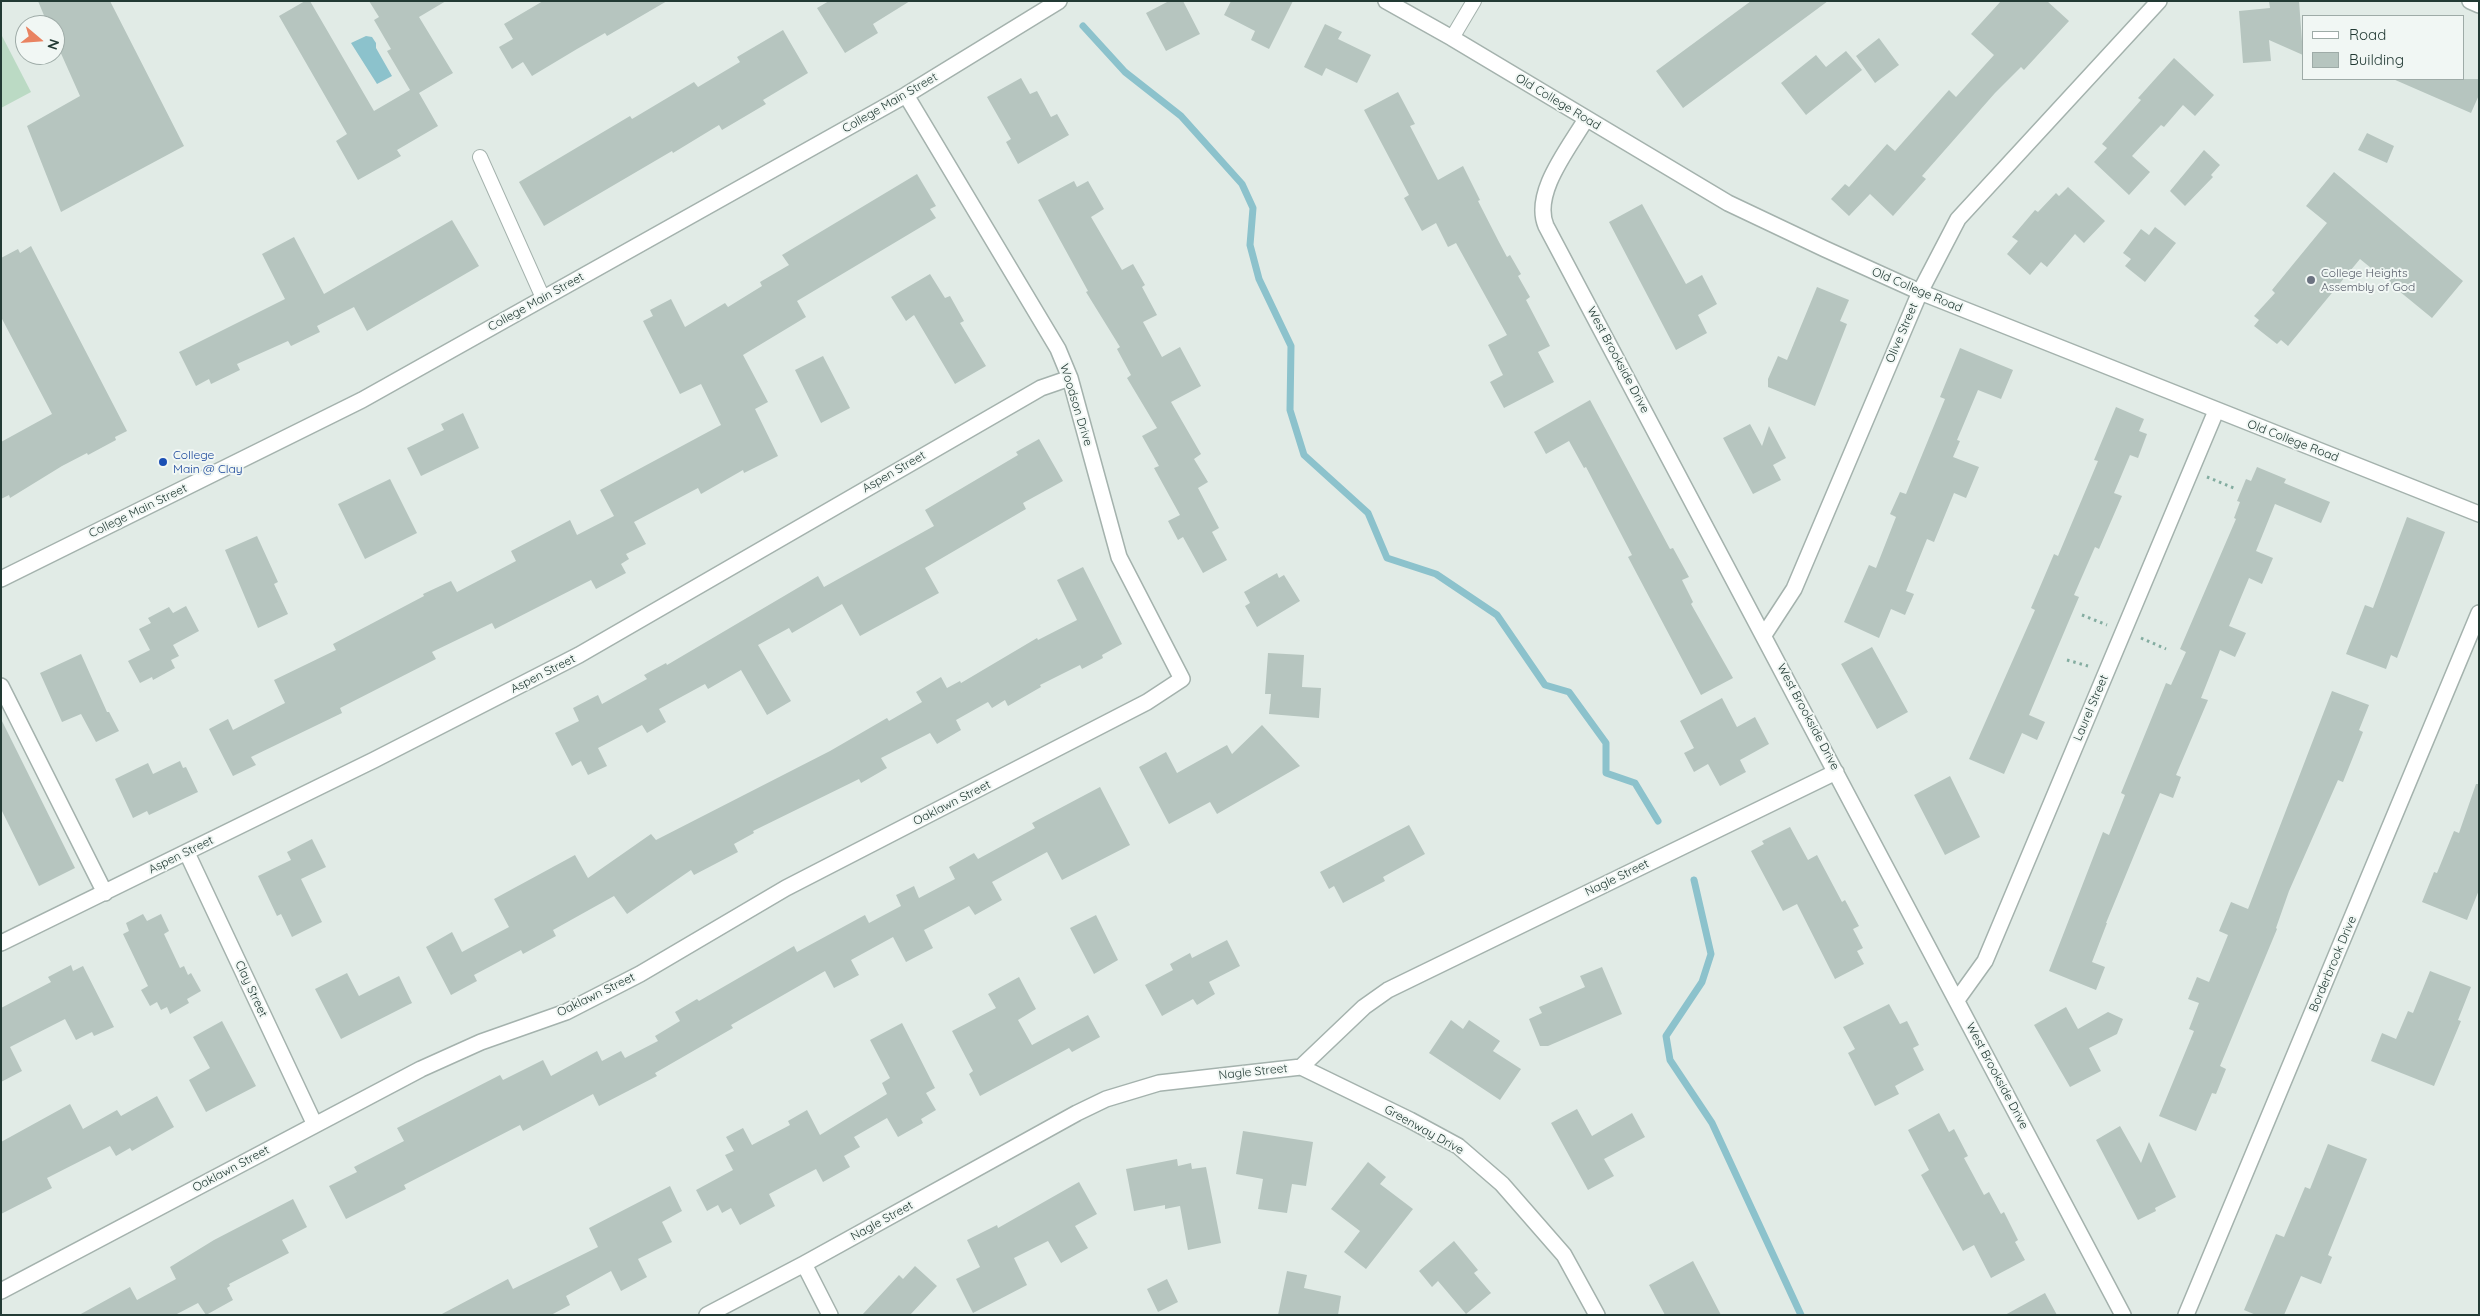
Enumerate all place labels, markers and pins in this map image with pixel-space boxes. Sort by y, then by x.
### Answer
place label: College Heights Assembly of God [2321,266,2415,294]
marker: College Heights Assembly of God [2305,274,2317,286]
place label: College Main @ Clay [173,448,243,476]
marker: College Main @ Clay [157,456,169,468]

